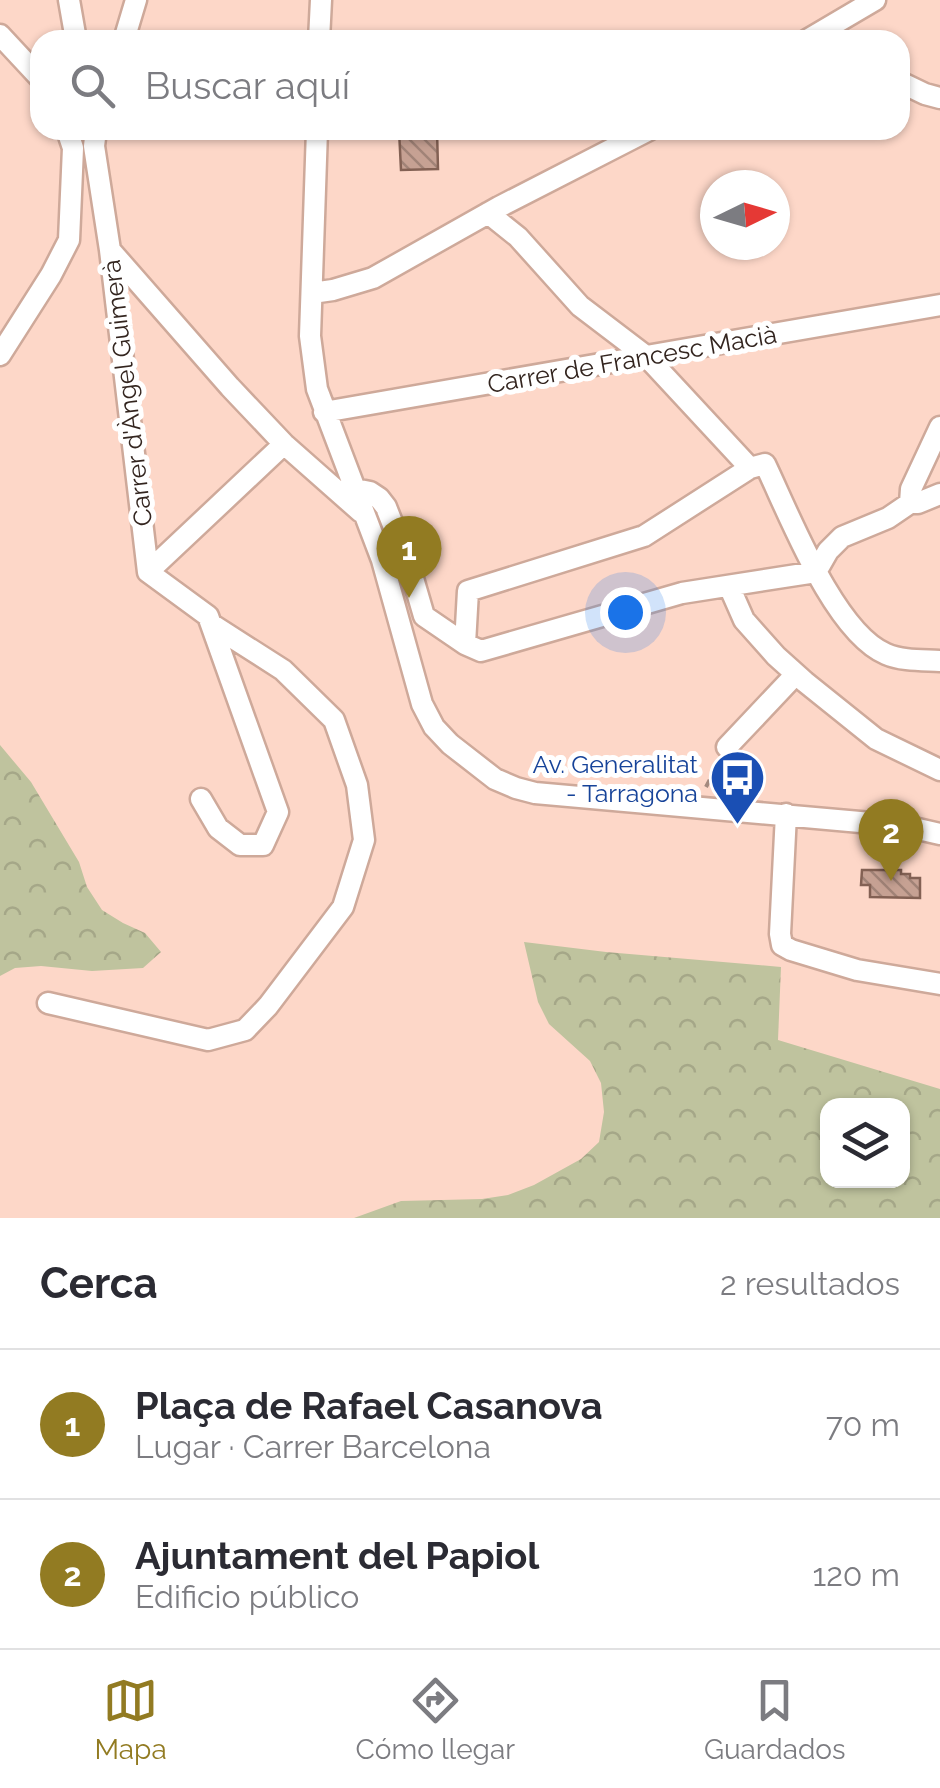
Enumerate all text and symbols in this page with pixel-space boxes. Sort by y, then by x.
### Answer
search box [30,30,910,140]
icon: search [65,58,120,113]
text: Buscar aquí [145,63,350,108]
north arrow [700,170,790,260]
street label: Carrer d'Àngel Guimerà [96,258,158,528]
street label: Carrer de Francesc Macià [485,319,779,399]
pin: 1 [376,516,442,598]
your location [600,587,651,638]
bus stop icon: Av. Generalitat - Tarragona [707,748,767,827]
place label: Av. Generalitat - Tarragona [533,749,699,808]
pin: 2 [858,798,924,881]
map controls [820,1098,910,1188]
button: layers [820,1098,910,1188]
text: Cerca [40,1259,158,1308]
text: 2 resultados [720,1265,900,1302]
text: Plaça de Rafael Casanova [135,1383,603,1428]
text: 1 [65,1406,80,1443]
text: 70 m [826,1406,900,1443]
text: Lugar · Carrer Barcelona [135,1428,491,1465]
text: Ajuntament del Papiol [135,1533,539,1578]
text: 2 [63,1556,82,1593]
text: 120 m [812,1556,900,1593]
text: Edificio público [135,1578,359,1615]
tab: Mapa [94,1673,167,1766]
tab: Cómo llegar [356,1673,515,1766]
tab: Guardados [704,1673,846,1766]

